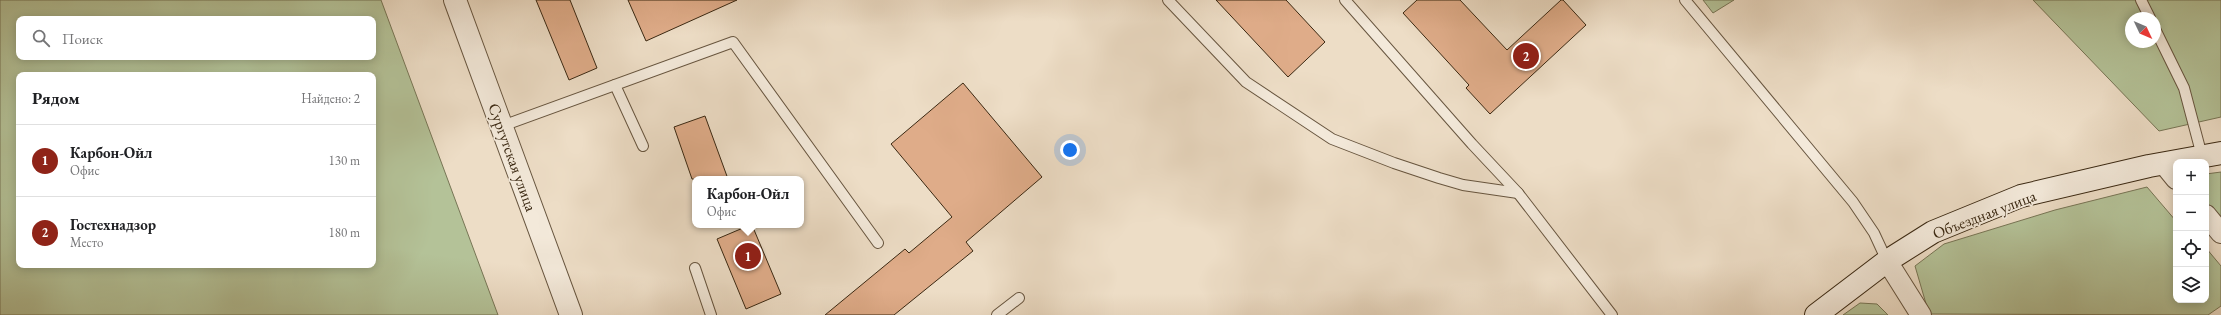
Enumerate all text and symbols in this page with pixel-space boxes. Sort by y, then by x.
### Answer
north arrow [2125,12,2161,48]
search box [16,16,376,60]
icon: search [30,27,52,49]
text: Поиск [62,29,103,48]
pin: 2 [1513,41,1539,71]
text: Рядом [32,87,80,109]
text: Найдено: 2 [301,90,360,107]
street label: Сургутская улица [483,100,542,215]
your location [1060,140,1080,160]
text: Карбон-Ойл [70,143,152,162]
text: 1 [42,152,48,169]
text: 130 m [329,152,360,169]
map controls [2173,159,2209,303]
button: + [2173,159,2209,195]
text: Офис [70,162,100,179]
popup [692,176,804,228]
text: Карбон-Ойл [707,184,789,203]
street label: Объездная улица [1929,185,2040,244]
button: − [2173,195,2209,231]
text: Офис [707,203,737,220]
text: Гостехнадзор [70,215,156,234]
text: 2 [42,224,48,241]
text: 180 m [329,224,360,241]
button: locate [2173,231,2209,267]
text: Место [70,234,103,251]
pin: 1 [735,241,761,271]
button: layers [2173,267,2209,303]

